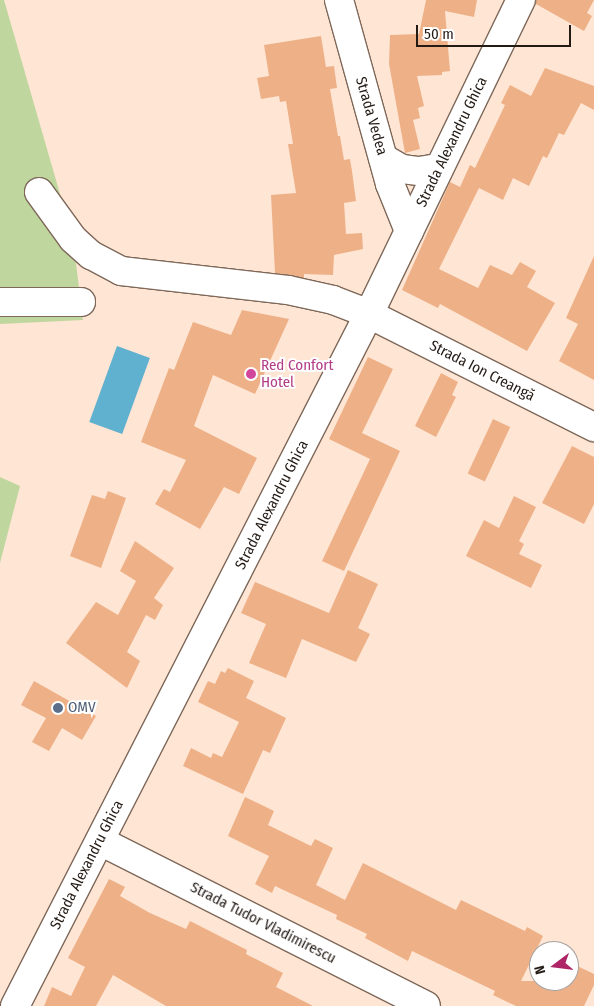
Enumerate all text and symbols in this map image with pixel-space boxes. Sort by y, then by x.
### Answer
scale bar [419,15,574,47]
text: 50 m [424,25,454,43]
street label: Strada Alexandru Ghica [413,74,491,210]
street label: Strada Vedea [351,75,391,157]
street label: Strada Ion Creangă [426,337,538,405]
place label: Red Confort Hotel [261,356,334,391]
marker: Red Confort Hotel [245,368,257,380]
street label: Strada Alexandru Ghica [232,437,312,573]
place label: OMV [68,699,96,717]
marker: OMV [52,702,64,714]
street label: Strada Alexandru Ghica [47,797,127,933]
street label: Strada Tudor Vladimirescu [187,878,339,968]
north arrow [529,941,579,991]
text: N [531,964,549,976]

